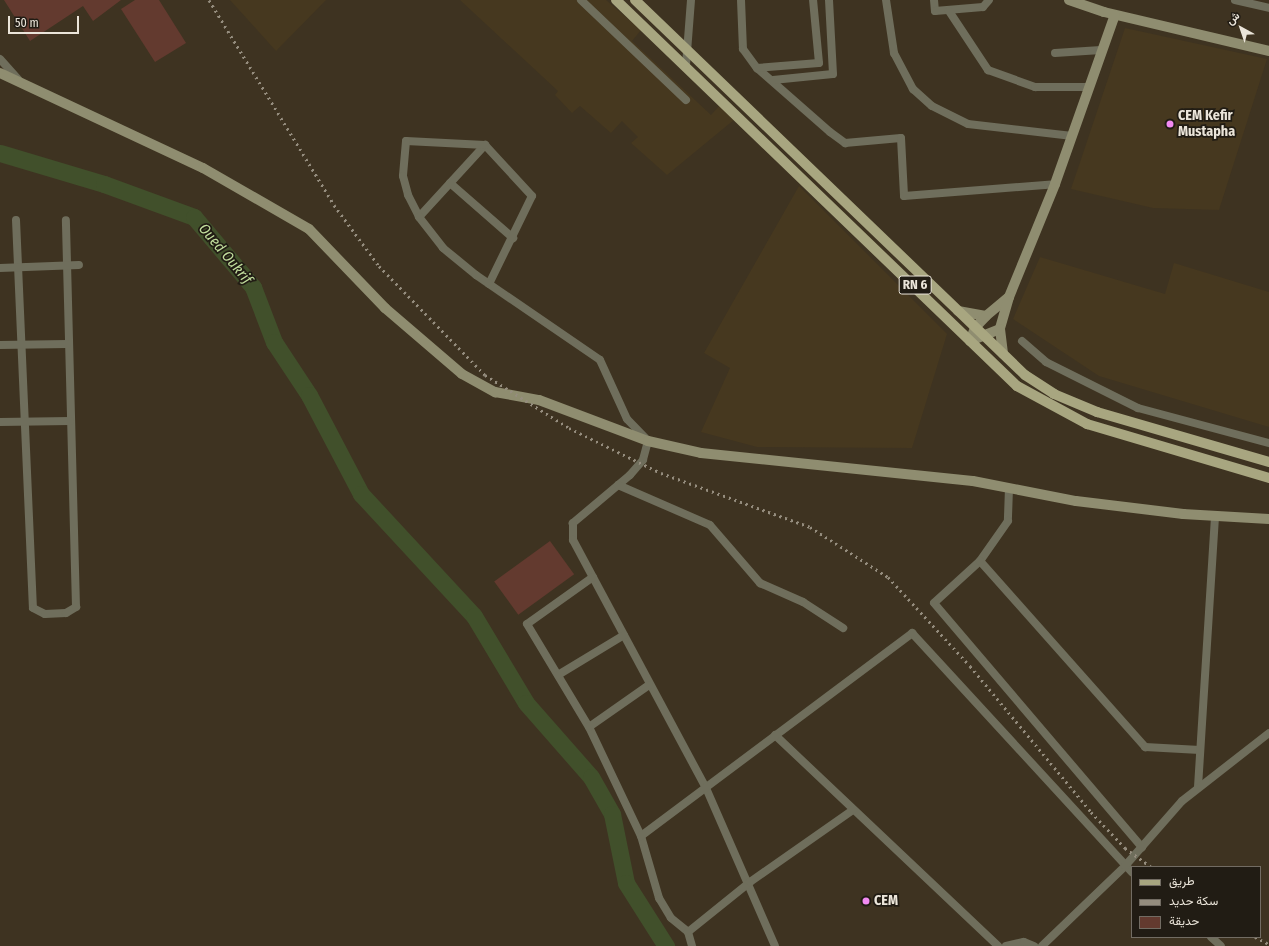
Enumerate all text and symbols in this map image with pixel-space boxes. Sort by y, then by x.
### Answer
scale bar [10,8,81,34]
north arrow [1221,8,1261,48]
text: ش [1224,9,1242,28]
text: 50 m [15,16,39,30]
place label: CEM Kefir Mustapha [1178,108,1235,140]
marker: CEM Kefir Mustapha [1165,119,1175,129]
water label: Oued Oukrif [194,220,256,288]
road number: RN 6 [898,274,932,296]
legend [1131,866,1261,938]
text: طريق [1169,874,1194,888]
place label: CEM [874,893,898,909]
text: سكة حديد [1169,894,1218,908]
marker: CEM [861,896,871,906]
text: حديقة [1169,914,1199,928]

